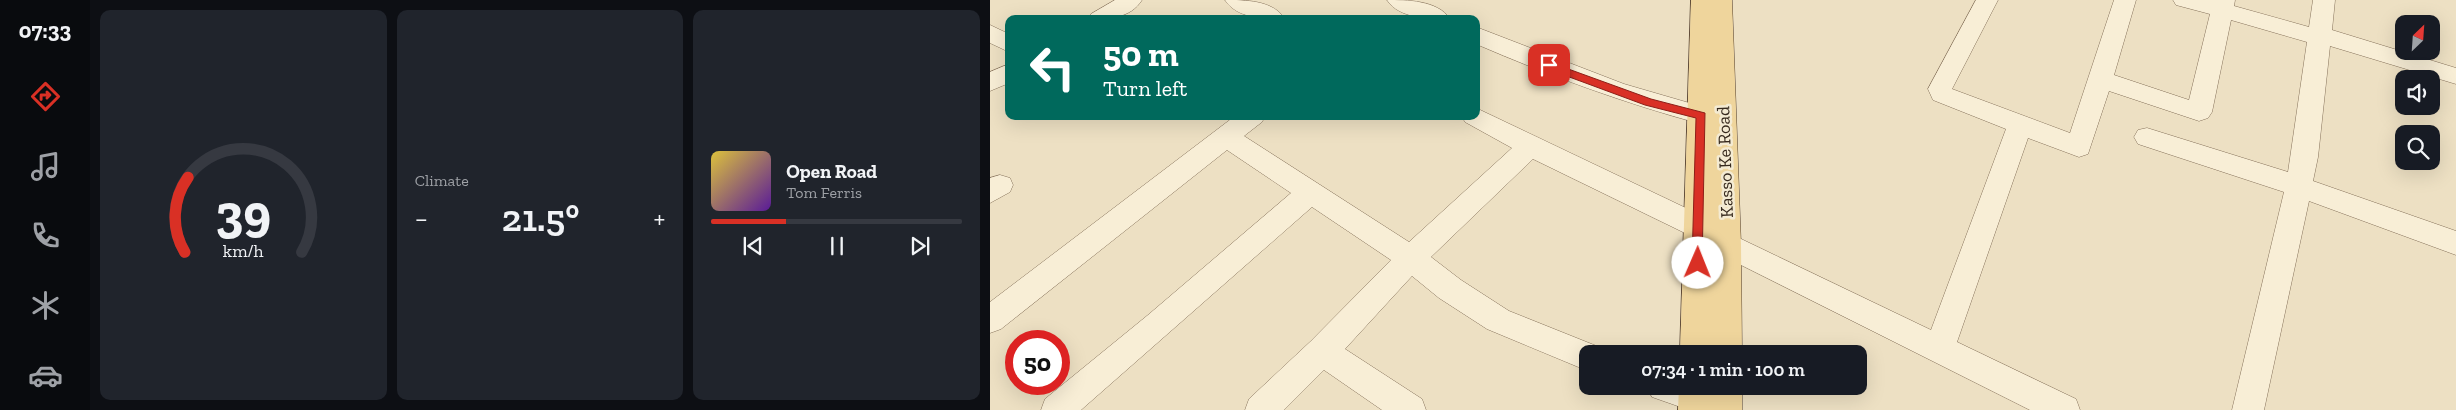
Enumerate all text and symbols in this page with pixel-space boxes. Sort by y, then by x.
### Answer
north arrow [2395,15,2440,60]
map controls [2395,15,2440,170]
text: 07:33 [19,17,71,44]
text: 50 m [1103,33,1179,75]
icon: left [1020,35,1085,100]
pin [1528,44,1570,86]
icon: arrive [1535,51,1563,79]
button: sound [2395,70,2440,115]
text: Turn left [1103,75,1187,102]
icon: directions [28,79,63,114]
street label: Kasso Ke Road [1712,106,1738,218]
button: search [2395,125,2440,170]
icon: music [28,149,63,184]
text: Open Road [786,160,877,183]
text: Climate [415,171,469,190]
text: 39 [216,182,271,244]
text: Tom Ferris [786,183,862,202]
text: 21.5° [502,195,579,241]
text: − [415,202,428,235]
text: + [654,202,665,235]
icon: phone [28,218,63,253]
icon: previous [739,232,767,260]
icon: pause [823,232,851,260]
icon: next [906,232,934,260]
position arrow [1671,236,1723,288]
text: km/h [223,240,264,262]
icon: climate [28,288,63,323]
speed limit sign: 50 [1005,330,1070,395]
icon: car [28,358,63,393]
text: 07:34 · 1 min · 100 m [1641,358,1805,381]

